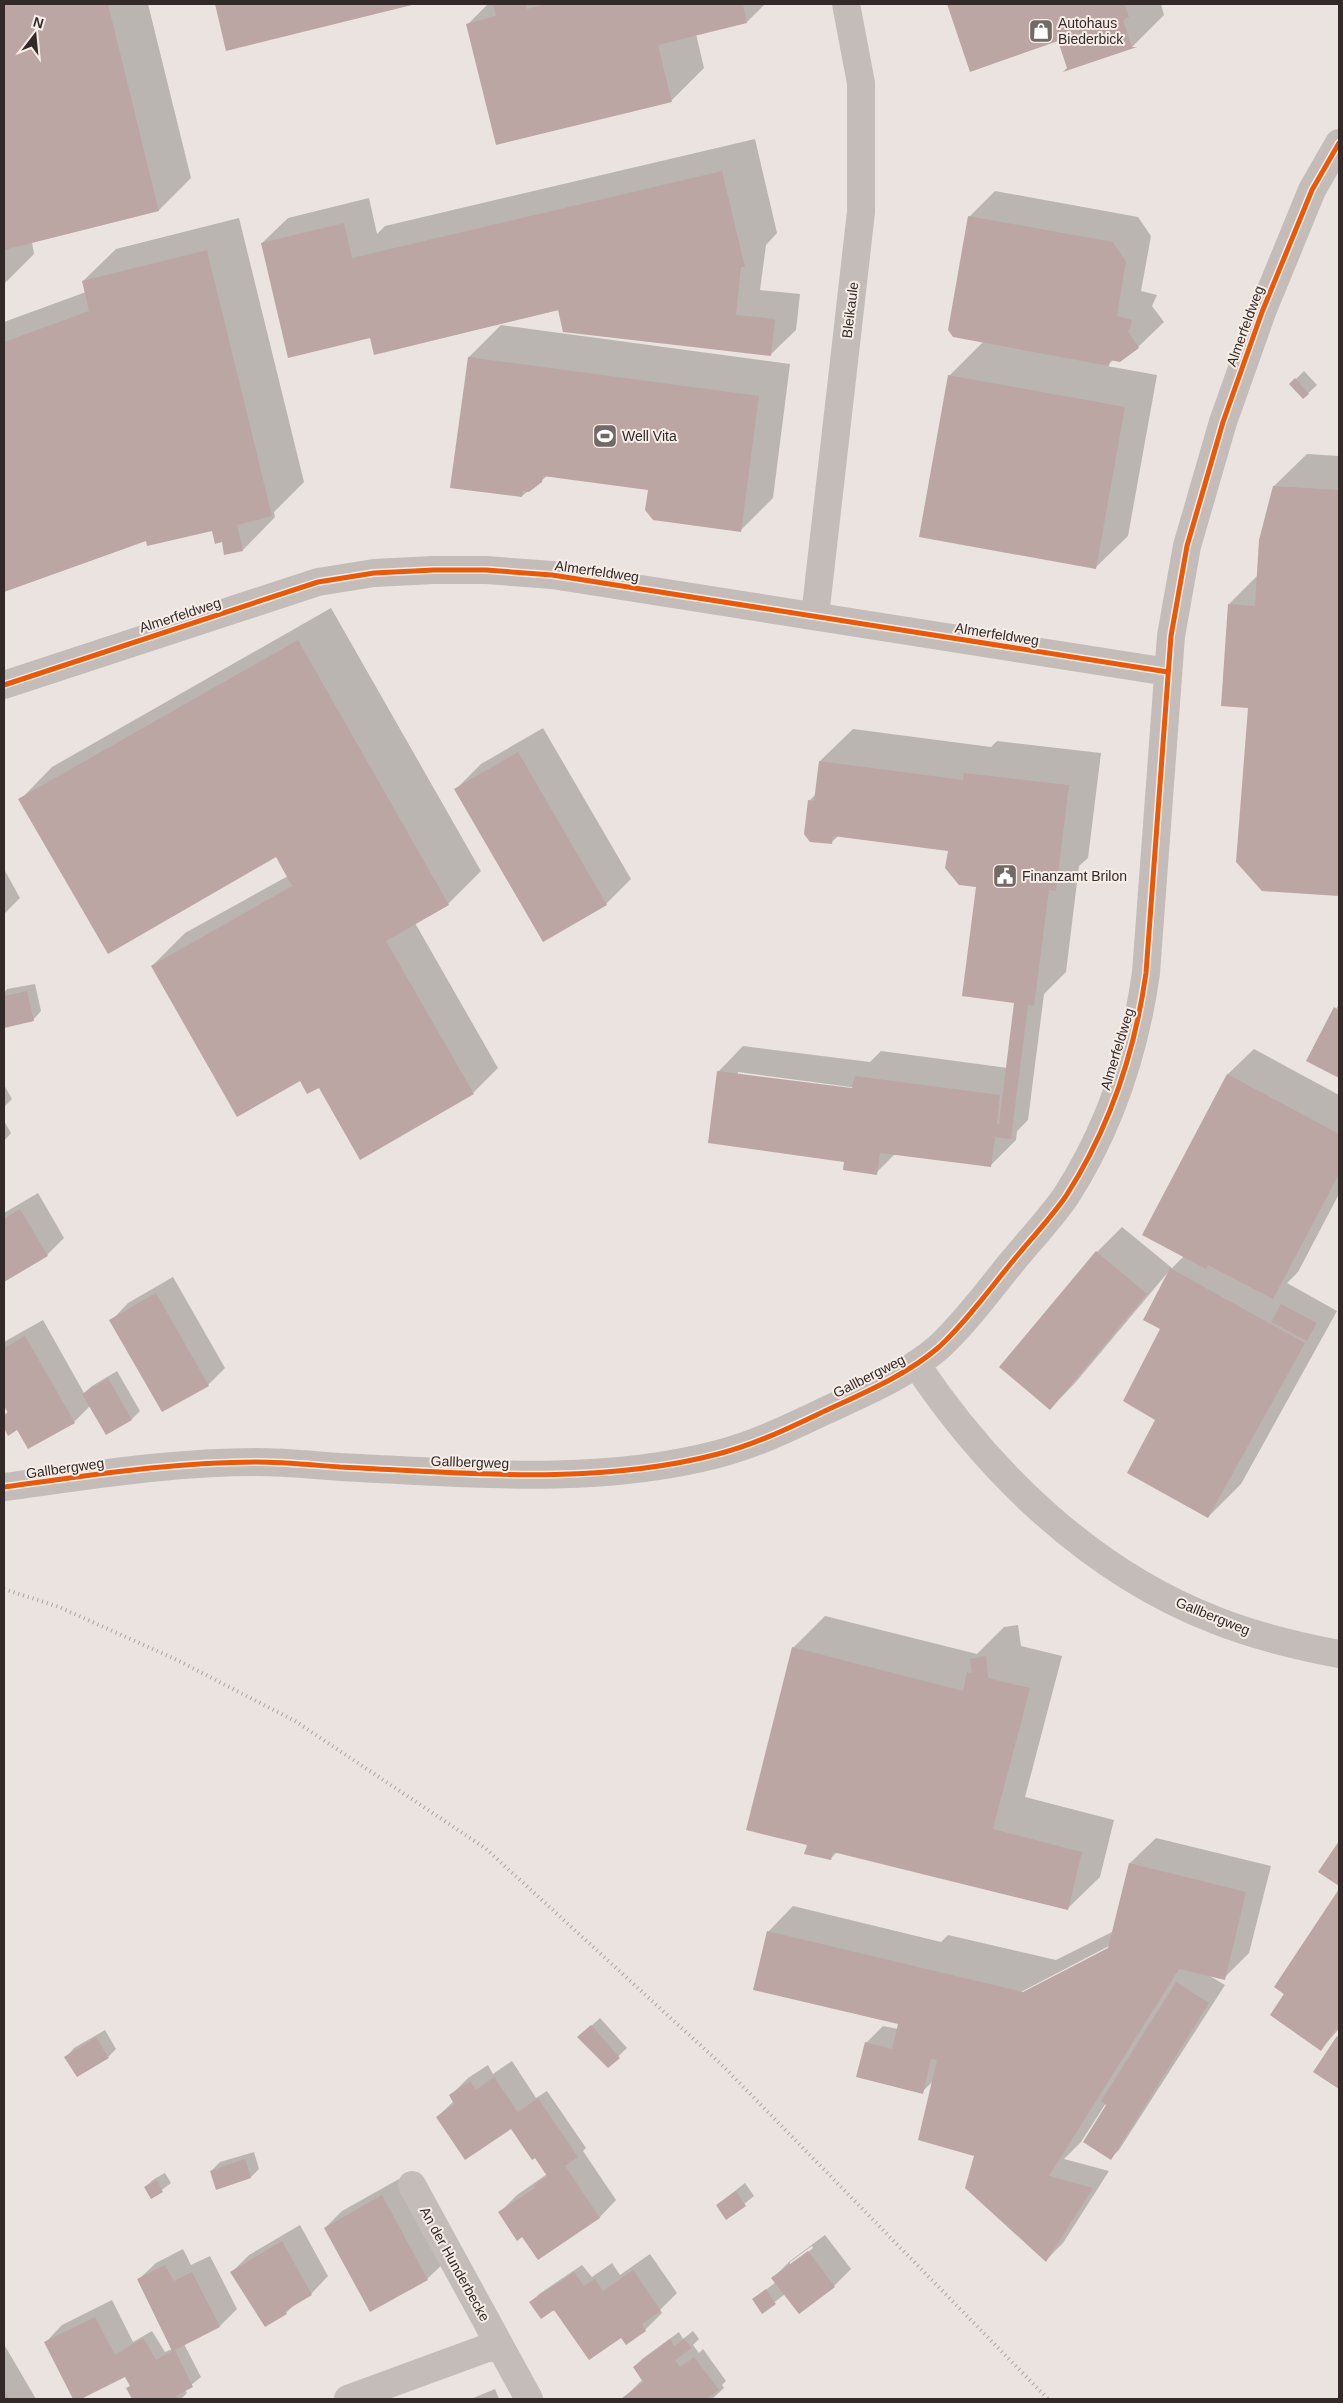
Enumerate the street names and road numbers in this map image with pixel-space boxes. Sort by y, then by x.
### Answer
street label: Bleikaule [839,281,861,339]
street label: Almerfeldweg [1223,283,1267,369]
street label: Almerfeldweg [554,557,640,585]
street label: Almerfeldweg [137,594,223,636]
street label: Almerfeldweg [954,619,1040,649]
street label: Almerfeldweg [1097,1006,1137,1092]
street label: Gallbergweg [830,1351,908,1401]
street label: Gallbergweg [430,1453,510,1471]
street label: Gallbergweg [25,1455,105,1481]
street label: Gallbergweg [1174,1594,1252,1638]
street label: An der Hunderbecke [417,2204,493,2324]

